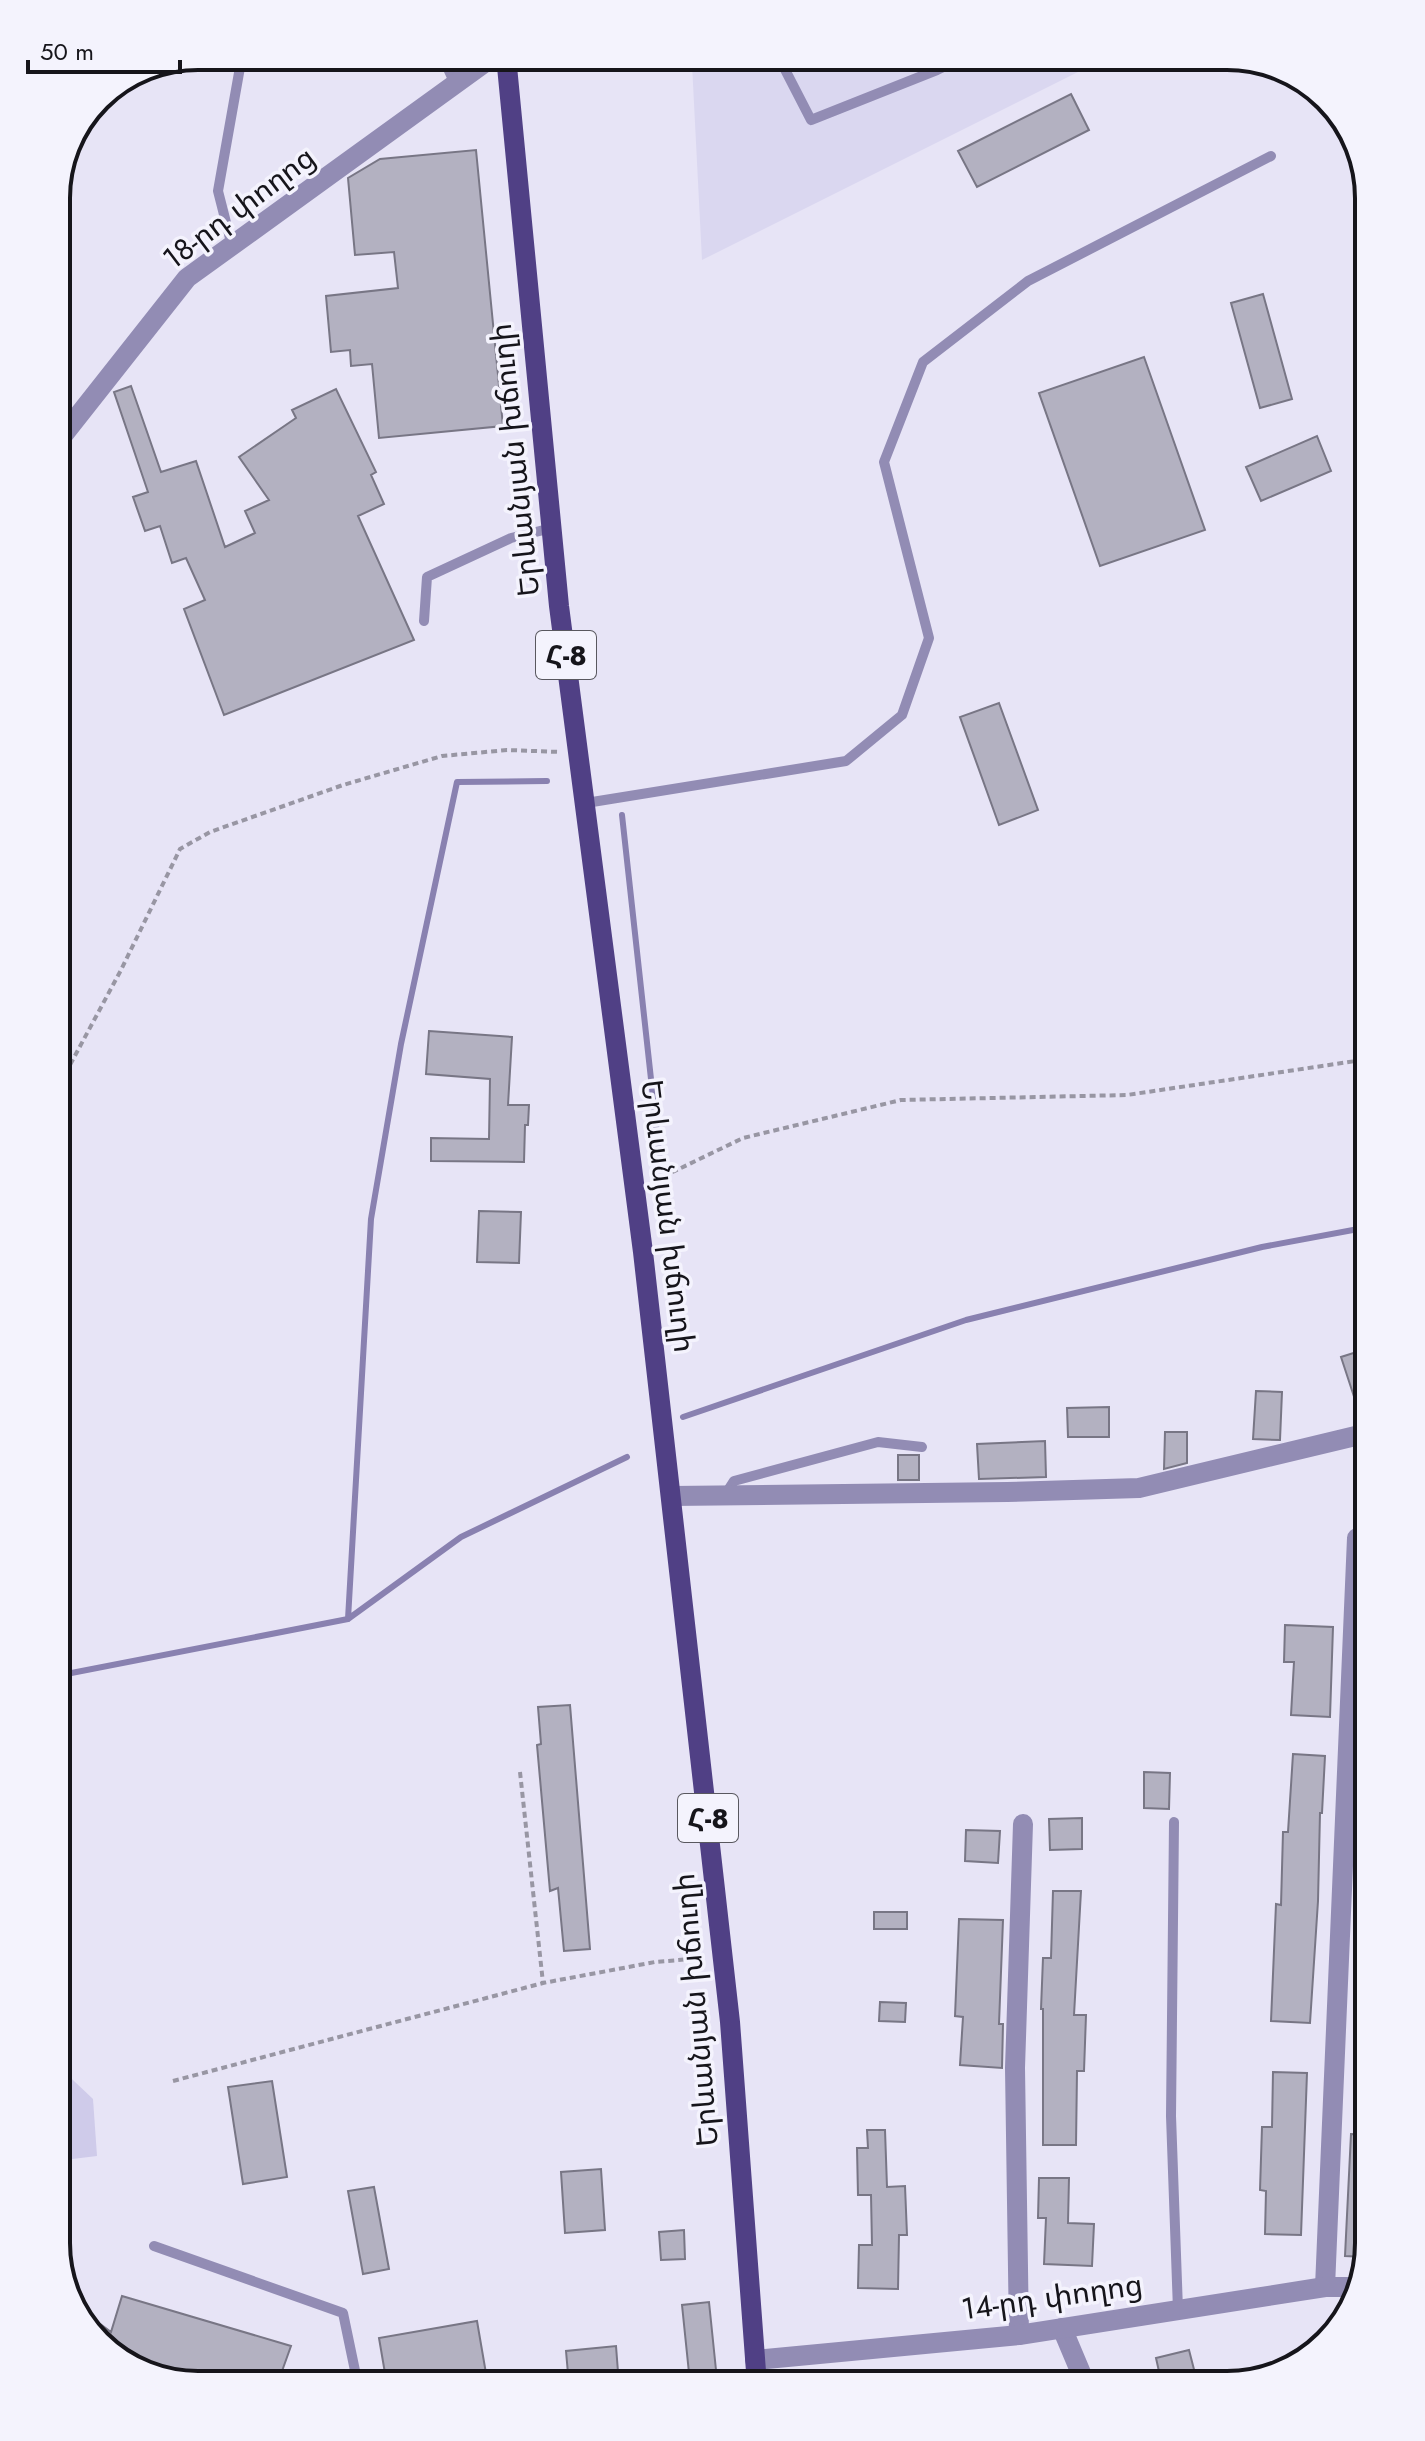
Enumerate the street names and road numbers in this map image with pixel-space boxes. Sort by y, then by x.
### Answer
street label: 18-րդ փողոց [153,136,324,279]
street label: Երևանյան խճուղի [479,321,550,599]
road number: Հ-8 [536,631,596,679]
street label: Երևանյան խճուղի [630,1077,707,1355]
road number: Հ-8 [678,1794,738,1842]
street label: Երևանյան խճուղի [662,1871,729,2149]
street label: 14-րդ փողոց [959,2263,1145,2330]

